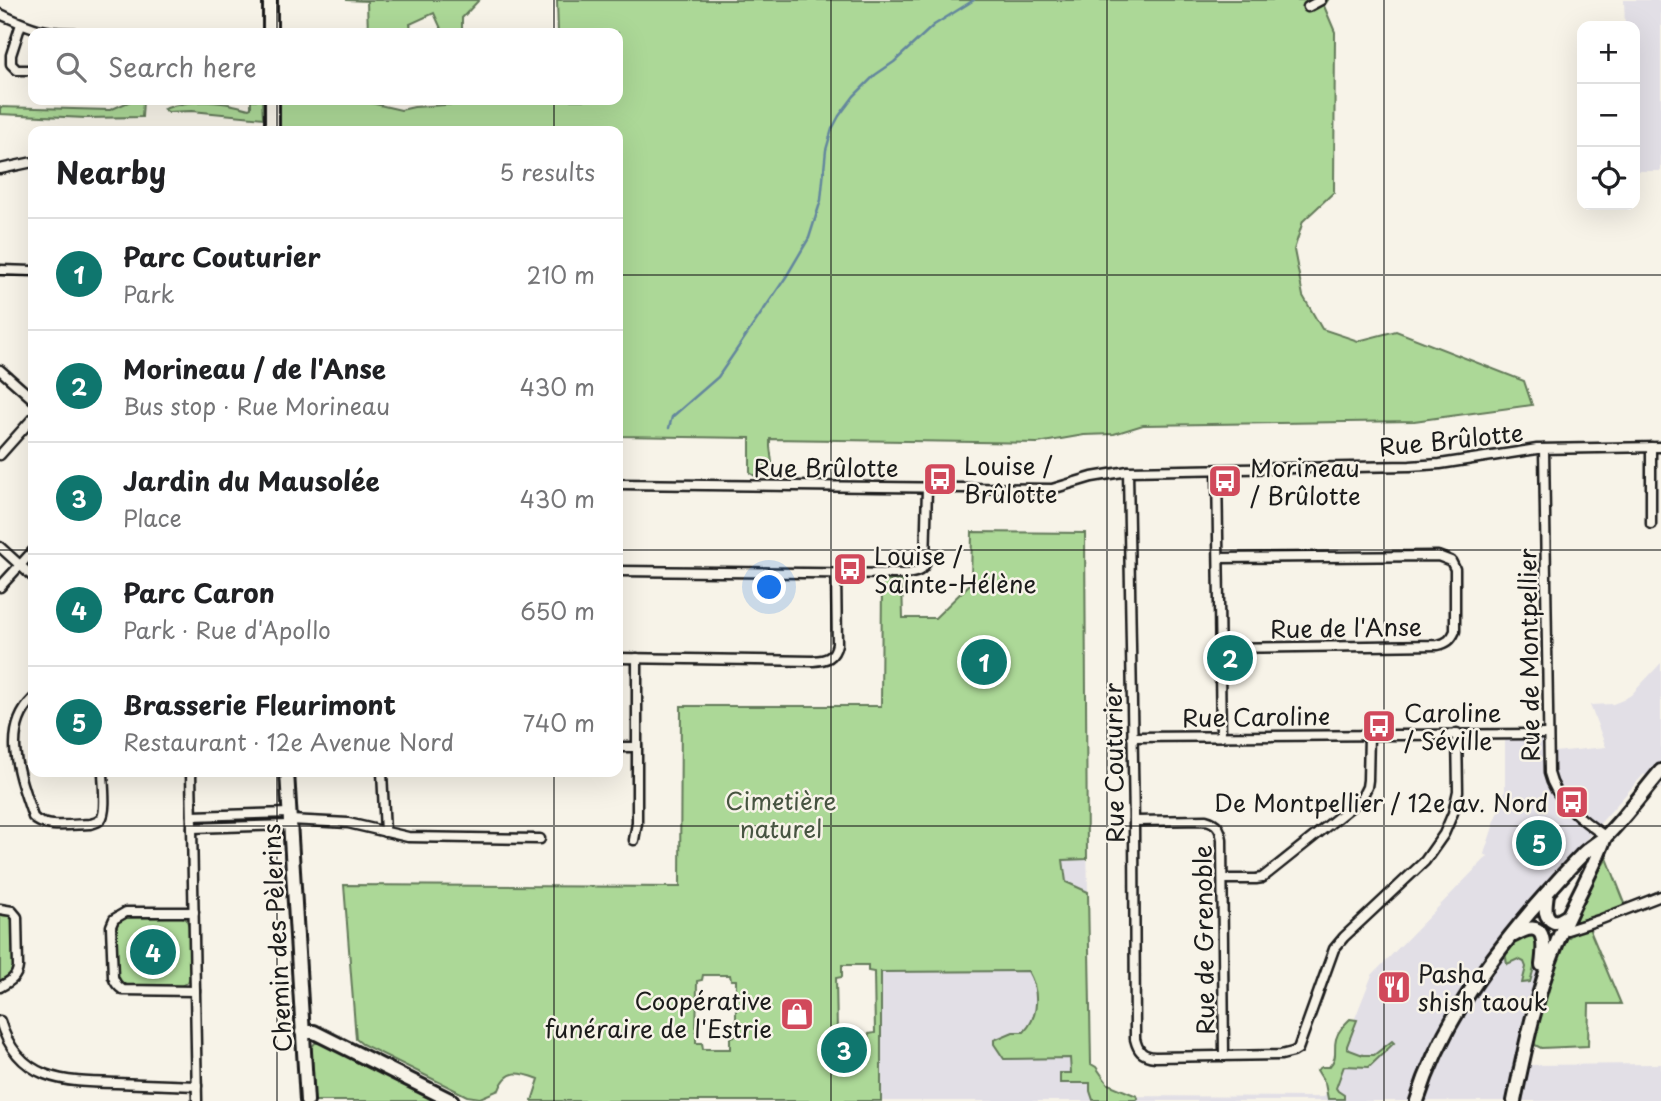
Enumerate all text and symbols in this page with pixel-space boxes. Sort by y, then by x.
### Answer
map controls [1577,21,1640,210]
button: + [1577,21,1640,84]
search box [28,28,623,105]
text: Search here [108,47,257,86]
icon: search [52,48,90,86]
button: − [1577,84,1640,147]
button: locate [1577,147,1640,210]
text: Nearby [56,149,166,194]
text: 5 results [499,154,595,189]
text: Parc Couturier [123,237,321,276]
text: 1 [74,257,85,292]
text: 210 m [527,257,595,292]
text: Park [123,276,174,311]
text: Morineau / de l'Anse [123,349,386,388]
text: 2 [71,369,87,404]
text: 430 m [520,369,595,404]
text: Bus stop · Rue Morineau [123,388,390,423]
street label: Rue Brûlotte [1377,414,1525,464]
place label: Louise / Brûlotte [964,447,1057,511]
street label: Rue Brûlotte [754,449,898,485]
place label: Morineau / Brûlotte [1250,449,1361,513]
bus stop icon: Louise / Brûlotte [921,460,959,498]
text: Jardin du Mausolée [123,461,380,500]
bus stop icon: Morineau / Brûlotte [1206,462,1244,500]
text: 3 [71,481,87,516]
text: 430 m [520,481,595,516]
text: Place [123,500,182,535]
place label: Louise / Sainte-Hélène [874,537,1037,601]
street label: Rue de Montpellier [1508,548,1548,762]
bus stop icon: Louise / Sainte-Hélène [831,550,869,588]
your location [752,570,786,604]
text: Parc Caron [123,573,275,612]
text: 4 [71,593,87,628]
text: 650 m [520,593,595,628]
street label: Rue de l'Anse [1270,608,1422,646]
text: Park · Rue d'Apollo [123,612,331,647]
pin: 2 [1207,632,1253,684]
pin: 1 [961,636,1007,688]
street label: Rue Couturier [1094,683,1132,843]
text: Brasserie Fleurimont [123,685,396,724]
place label: Caroline / Séville [1404,694,1501,758]
street label: Rue Caroline [1182,697,1330,735]
text: 5 [72,705,86,740]
text: 740 m [523,705,595,740]
bus stop icon: Caroline / Séville [1360,707,1398,745]
text: Restaurant · 12e Avenue Nord [123,724,454,759]
park label: Cimetière naturel [725,782,837,846]
bus stop icon: De Montpellier / 12e av. Nord [1553,783,1591,821]
place label: De Montpellier / 12e av. Nord [1214,784,1548,820]
pin: 5 [1516,817,1562,869]
street label: Chemin des Pèlerins [252,823,300,1053]
street label: Rue de Grenoble [1183,845,1223,1035]
pin: 4 [130,926,176,978]
place label: Pasha shish taouk [1418,955,1547,1019]
restaurant icon: Pasha shish taouk [1375,968,1413,1006]
place label: Coopérative funéraire de l'Estrie [545,982,772,1046]
shop icon: Coopérative funéraire de l'Estrie [778,995,816,1033]
pin: 3 [821,1024,867,1076]

